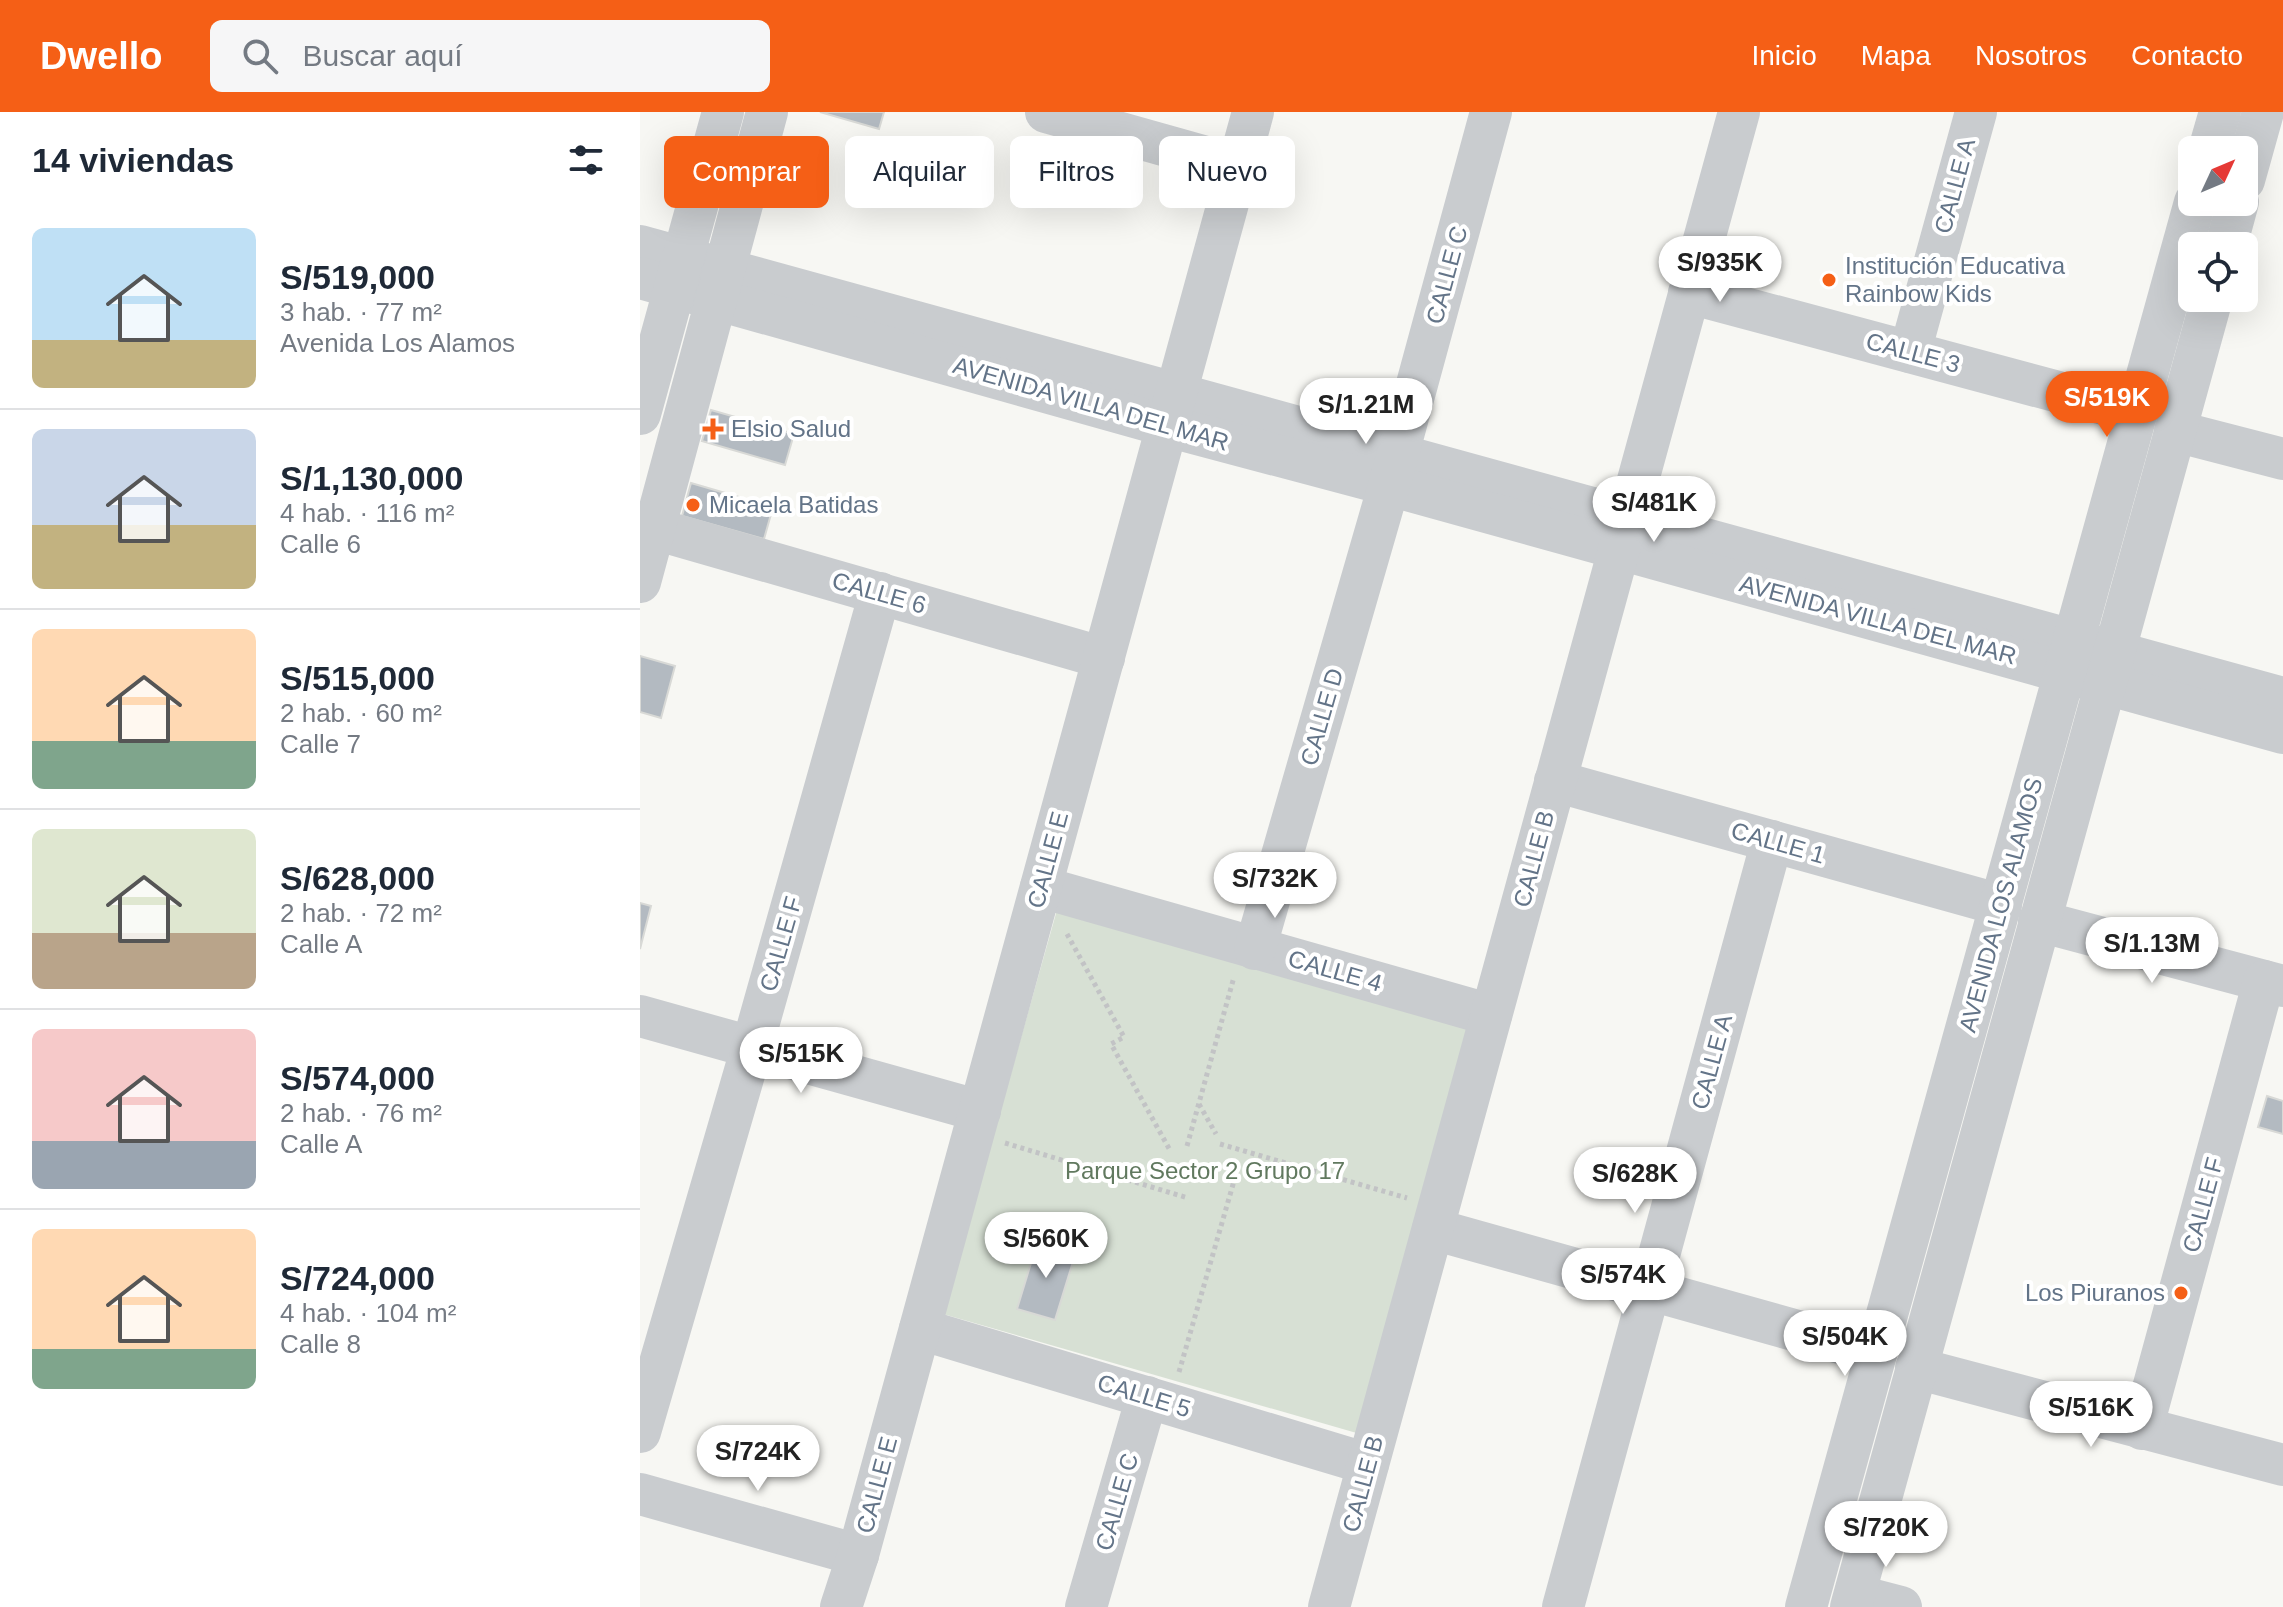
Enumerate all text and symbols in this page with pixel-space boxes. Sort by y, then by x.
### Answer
search box [210,20,770,92]
icon: search [238,34,282,78]
text: Dwello [40,35,162,77]
text: Buscar aquí [302,39,463,72]
text: Inicio [1751,40,1817,71]
text: Mapa [1861,40,1931,71]
text: Nosotros [1975,40,2087,71]
text: Contacto [2131,40,2243,71]
street label: CALLE A [1929,135,1980,236]
chip: Comprar [664,136,829,208]
chip: Alquilar [845,136,994,208]
chip: Filtros [1010,136,1143,208]
chip: Nuevo [1159,136,1295,208]
north arrow [2178,136,2258,216]
map controls [2178,136,2258,312]
icon: filters [564,138,608,182]
text: 14 viviendas [32,141,234,179]
street label: CALLE C [1421,223,1473,327]
button: locate [2178,232,2258,312]
pin: S/935K [1655,236,1785,304]
text: S/935K [1677,247,1763,277]
place label: Institución Educativa Rainbow Kids [1845,252,2066,307]
text: S/519,000 [280,258,435,296]
icon: home [96,260,192,356]
marker: Institución Educativa Rainbow Kids [1820,271,1838,289]
text: 3 hab. · 77 m² [280,297,442,327]
street label: CALLE 3 [1863,327,1963,378]
text: Avenida Los Alamos [280,328,515,358]
street label: AVENIDA VILLA DEL MAR [950,351,1232,456]
pin: S/519K [2042,371,2172,439]
pin: S/1.21M [1292,378,1440,446]
text: S/519K [2064,382,2150,412]
text: S/1.21M [1318,389,1414,419]
place label: Elsio Salud [731,415,851,442]
marker: Elsio Salud [702,418,724,440]
text: S/1,130,000 [280,459,463,497]
icon: home [96,461,192,557]
pin: S/481K [1589,476,1719,544]
text: S/481K [1611,487,1697,517]
place label: Micaela Batidas [709,491,878,518]
marker: Micaela Batidas [684,496,702,514]
text: 4 hab. · 116 m² [280,498,454,528]
text: Calle 6 [280,529,361,559]
street label: CALLE 6 [829,566,929,619]
street label: AVENIDA VILLA DEL MAR [1737,570,2019,669]
text: S/515,000 [280,659,435,697]
icon: home [96,661,192,757]
street label: CALLE D [1295,665,1348,769]
text: 2 hab. · 60 m² [280,698,442,728]
text: Calle 7 [280,729,361,759]
street label: AVENIDA LOS ALAMOS [1954,775,2048,1035]
street label: CALLE B [1508,808,1559,910]
street label: CALLE E [1022,809,1073,911]
street label: CALLE 1 [1728,816,1828,869]
pin: S/732K [1210,852,1340,920]
text: S/628,000 [280,859,435,897]
icon: home [96,861,192,957]
text: S/732K [1232,863,1318,893]
street label: CALLE F [754,893,807,994]
text: 2 hab. · 72 m² [280,898,442,928]
pin: S/1.13M [2078,917,2226,985]
text: S/1.13M [2104,928,2200,958]
text: Calle A [280,929,362,959]
street label: CALLE 4 [1285,944,1385,997]
street label: CALLE A [1686,1011,1737,1112]
pin: S/515K [736,1027,866,1095]
text: S/515K [758,1038,844,1068]
text: S/574,000 [280,1059,435,1097]
icon: home [96,1061,192,1157]
text: 2 hab. · 76 m² [280,1098,442,1128]
text: Calle A [280,1129,362,1159]
pin: S/628K [1570,1147,1700,1215]
street label: CALLE F [2177,1154,2228,1255]
park label: Parque Sector 2 Grupo 17 [1065,1157,1345,1184]
text: S/628K [1592,1158,1678,1188]
pin: S/560K [981,1212,1111,1280]
text: S/560K [1003,1223,1089,1253]
pin: S/574K [1558,1248,1688,1316]
text: S/724,000 [280,1259,435,1297]
text: S/574K [1580,1259,1666,1289]
icon: home [96,1261,192,1357]
place label: Los Piuranos [2025,1279,2165,1306]
marker: Los Piuranos [2172,1284,2190,1302]
text: 4 hab. · 104 m² [280,1298,456,1328]
pin: S/504K [1780,1310,1910,1378]
text: S/504K [1802,1321,1888,1351]
text: Calle 8 [280,1329,361,1359]
street label: CALLE 5 [1094,1369,1194,1422]
pin: S/516K [2026,1381,2156,1449]
text: S/516K [2048,1392,2134,1422]
pin: S/724K [693,1425,823,1493]
street label: CALLE B [1337,1433,1388,1535]
street label: CALLE E [851,1434,902,1536]
text: S/724K [715,1436,801,1466]
street label: CALLE C [1090,1450,1143,1554]
pin: S/720K [1821,1501,1951,1569]
text: S/720K [1843,1512,1929,1542]

